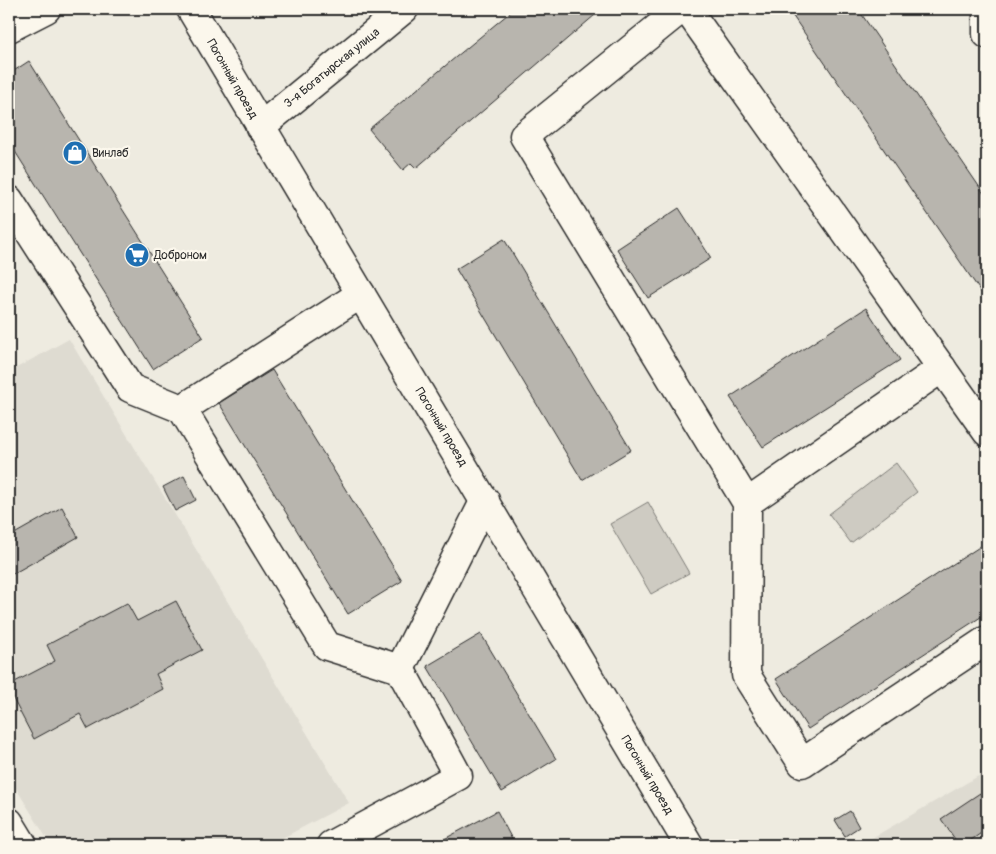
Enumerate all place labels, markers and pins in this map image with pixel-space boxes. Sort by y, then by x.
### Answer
shop icon: Винлаб [62,140,88,166]
place label: Винлаб [92,146,129,161]
supermarket icon: Доброном [124,242,150,268]
place label: Доброном [153,248,207,263]

